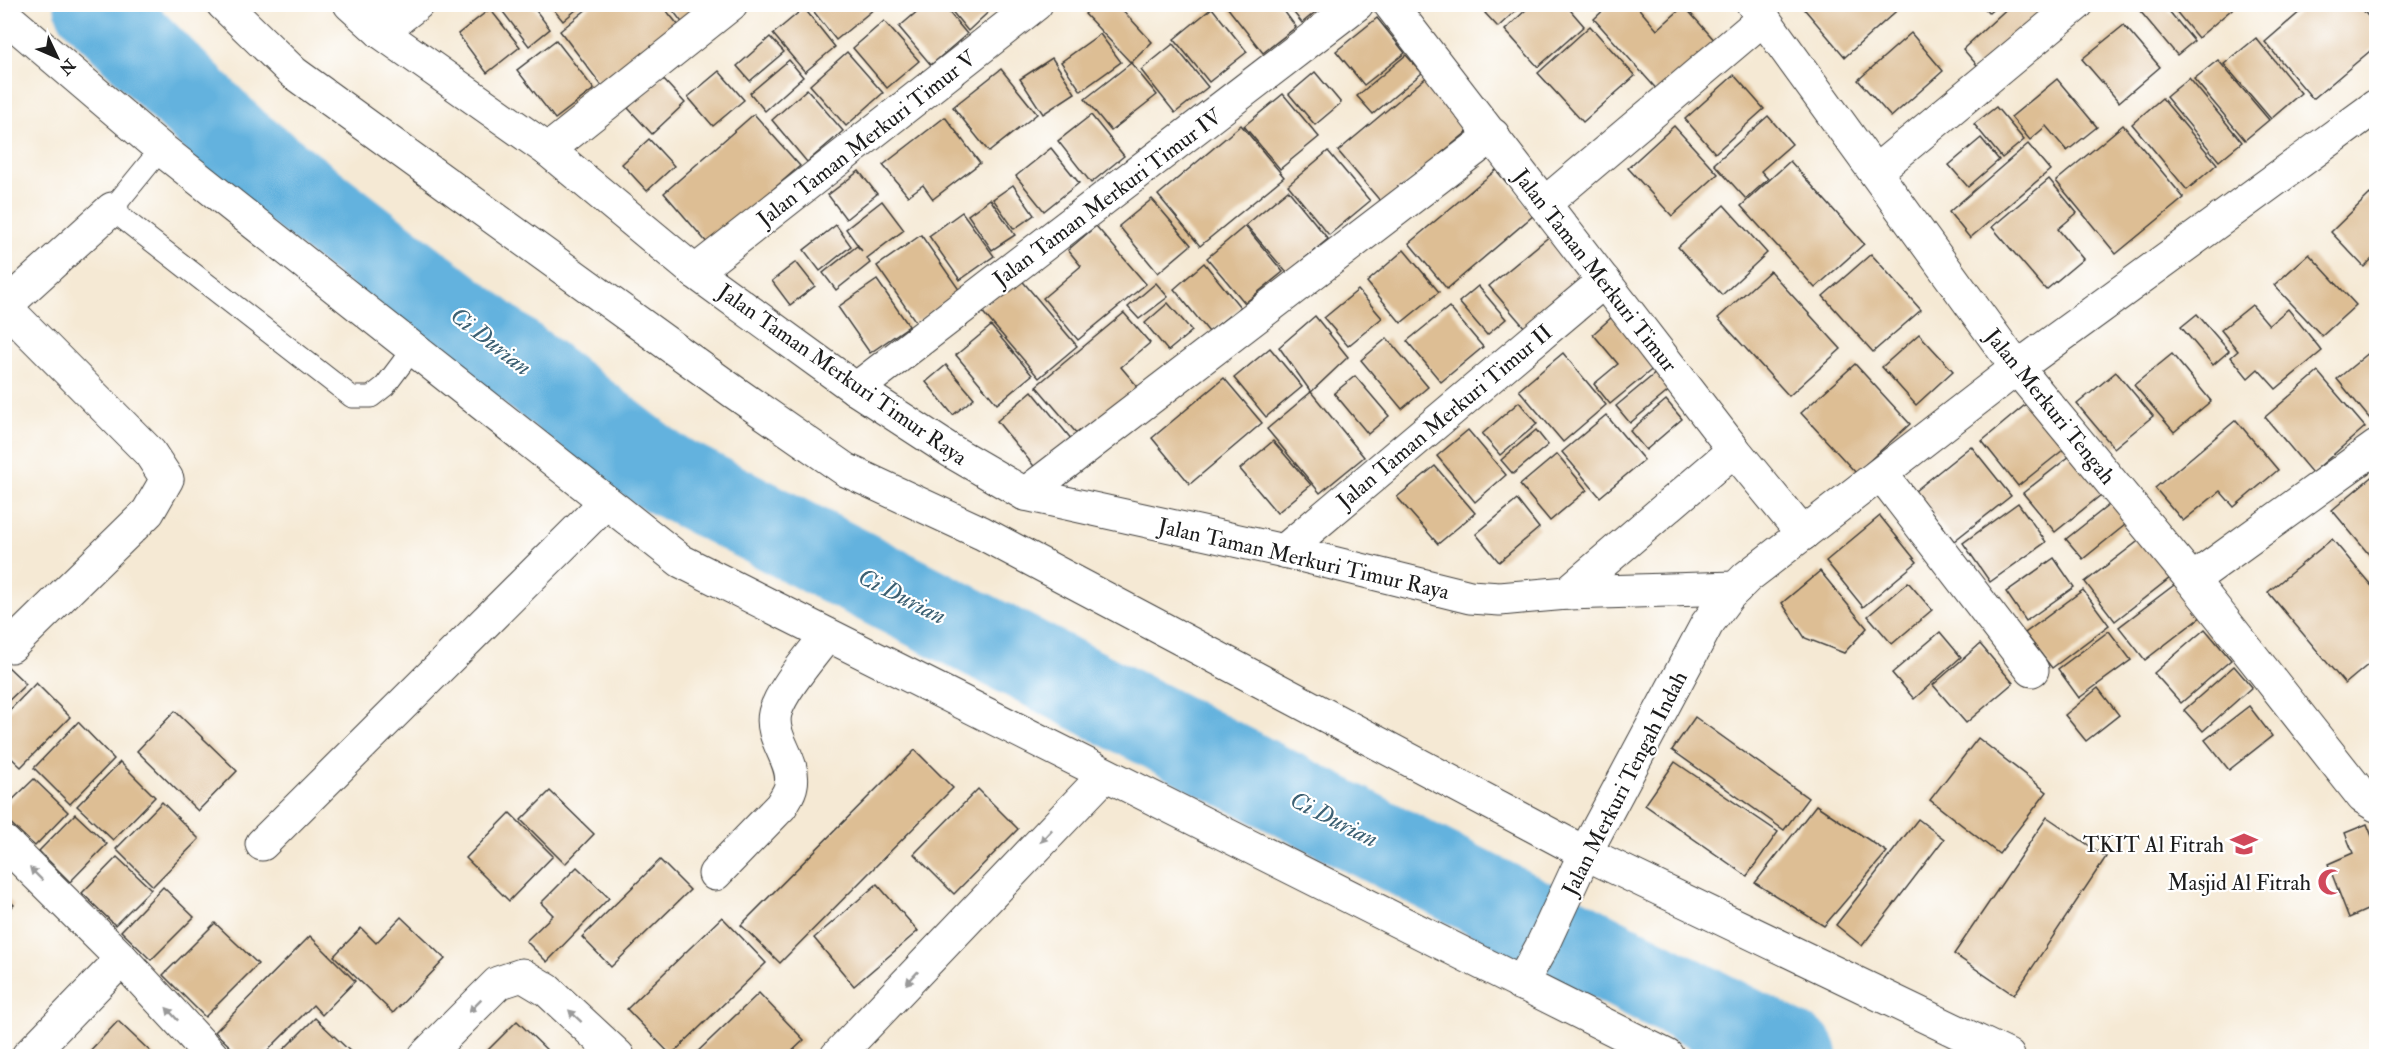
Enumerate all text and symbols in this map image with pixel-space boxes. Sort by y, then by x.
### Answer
north arrow [27,27,87,87]
street label: Jalan Taman Merkuri Timur V [751,44,983,234]
text: N [54,54,80,79]
street label: Jalan Taman Merkuri Timur IV [987,102,1229,294]
street label: Jalan Taman Merkuri Timur [1507,163,1684,378]
street label: Jalan Taman Merkuri Timur Raya [712,277,973,472]
water label: Ci Durian [444,300,538,383]
street label: Jalan Taman Merkuri Timur II [1330,318,1558,516]
street label: Jalan Merkuri Tengah [1978,322,2122,491]
street label: Jalan Taman Merkuri Timur Raya [1154,512,1453,606]
water label: Ci Durian [853,561,951,632]
street label: Jalan Merkuri Tengah Indah [1556,666,1694,901]
water label: Ci Durian [1285,784,1383,855]
one-way arrow [1040,828,1053,843]
school or university icon: TKIT Al Fitrah [2229,829,2259,859]
place label: TKIT Al Fitrah [2083,831,2224,859]
one-way arrow [29,866,43,881]
mosque icon: Masjid Al Fitrah [2316,867,2346,897]
place label: Masjid Al Fitrah [2167,869,2311,897]
one-way arrow [905,970,919,985]
one-way arrow [468,999,482,1014]
one-way arrow [165,1006,179,1021]
one-way arrow [568,1010,582,1024]

